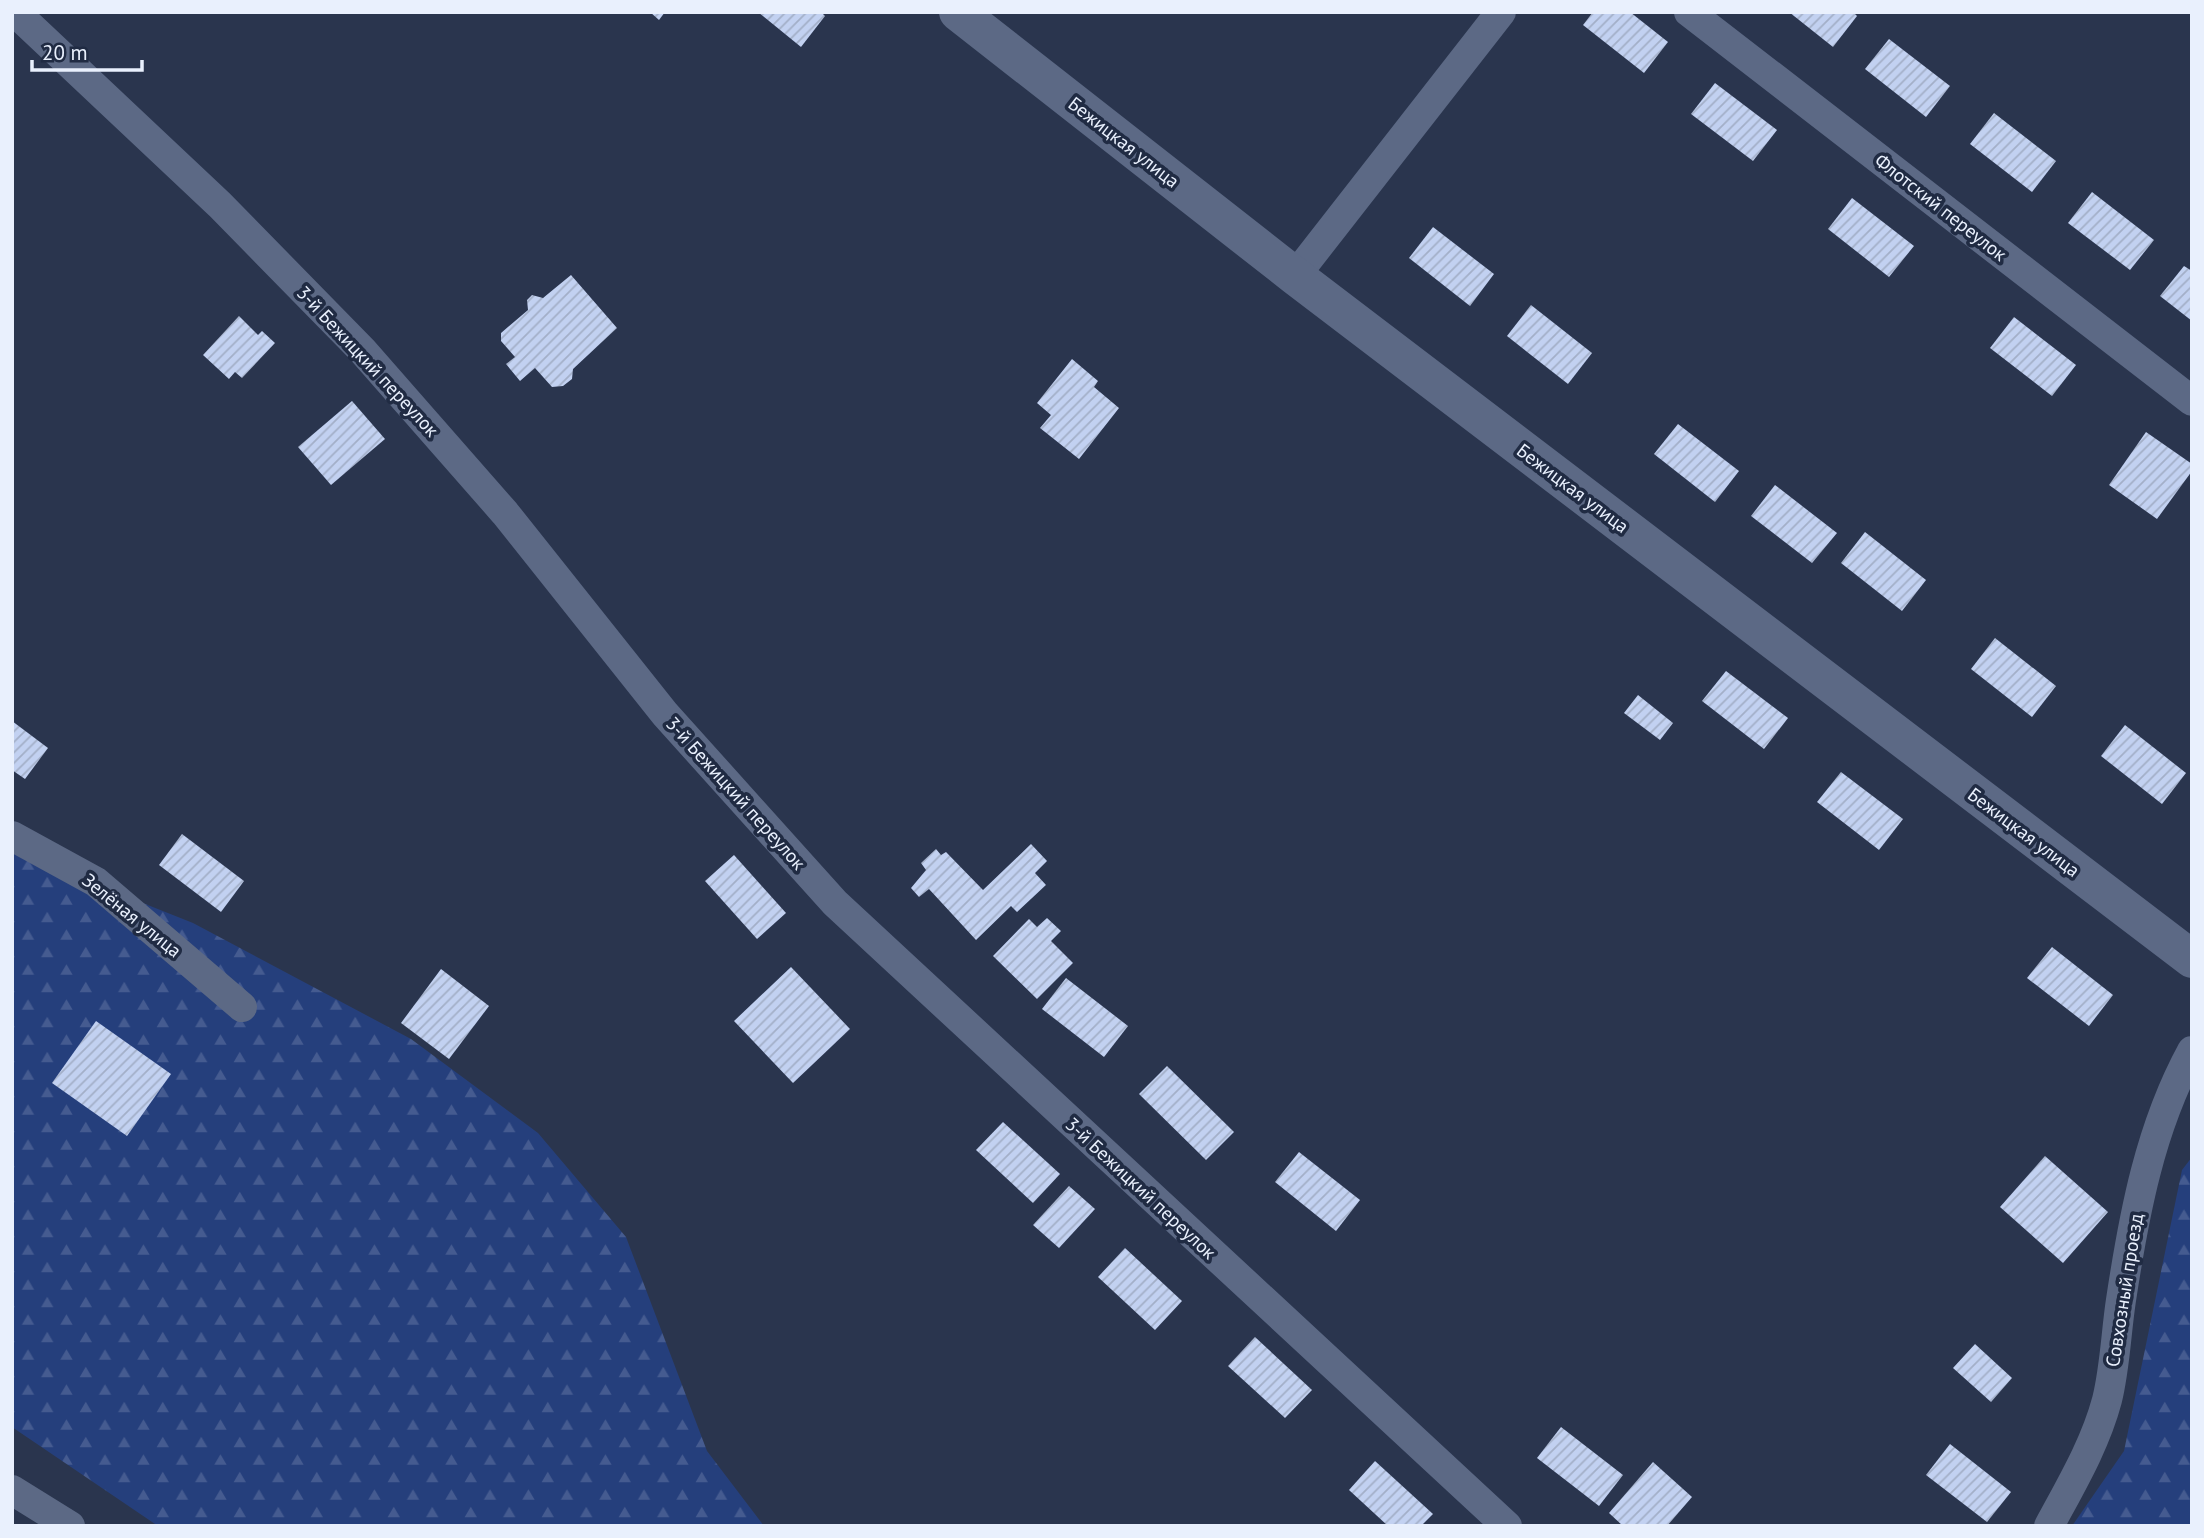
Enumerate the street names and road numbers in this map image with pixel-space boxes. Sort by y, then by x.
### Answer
street label: Бежицкая улица [1064,91,1184,193]
street label: Флотский переулок [1870,148,2012,266]
street label: 3-й Бежицкий переулок [292,281,444,441]
street label: Бежицкая улица [1512,438,1634,538]
street label: 3-й Бежицкий переулок [661,712,811,874]
street label: Бежицкая улица [1963,782,2085,882]
street label: Зелёная улица [77,868,187,962]
street label: 3-й Бежицкий переулок [1061,1112,1221,1264]
street label: Совхозный проезд [2100,1212,2148,1368]

